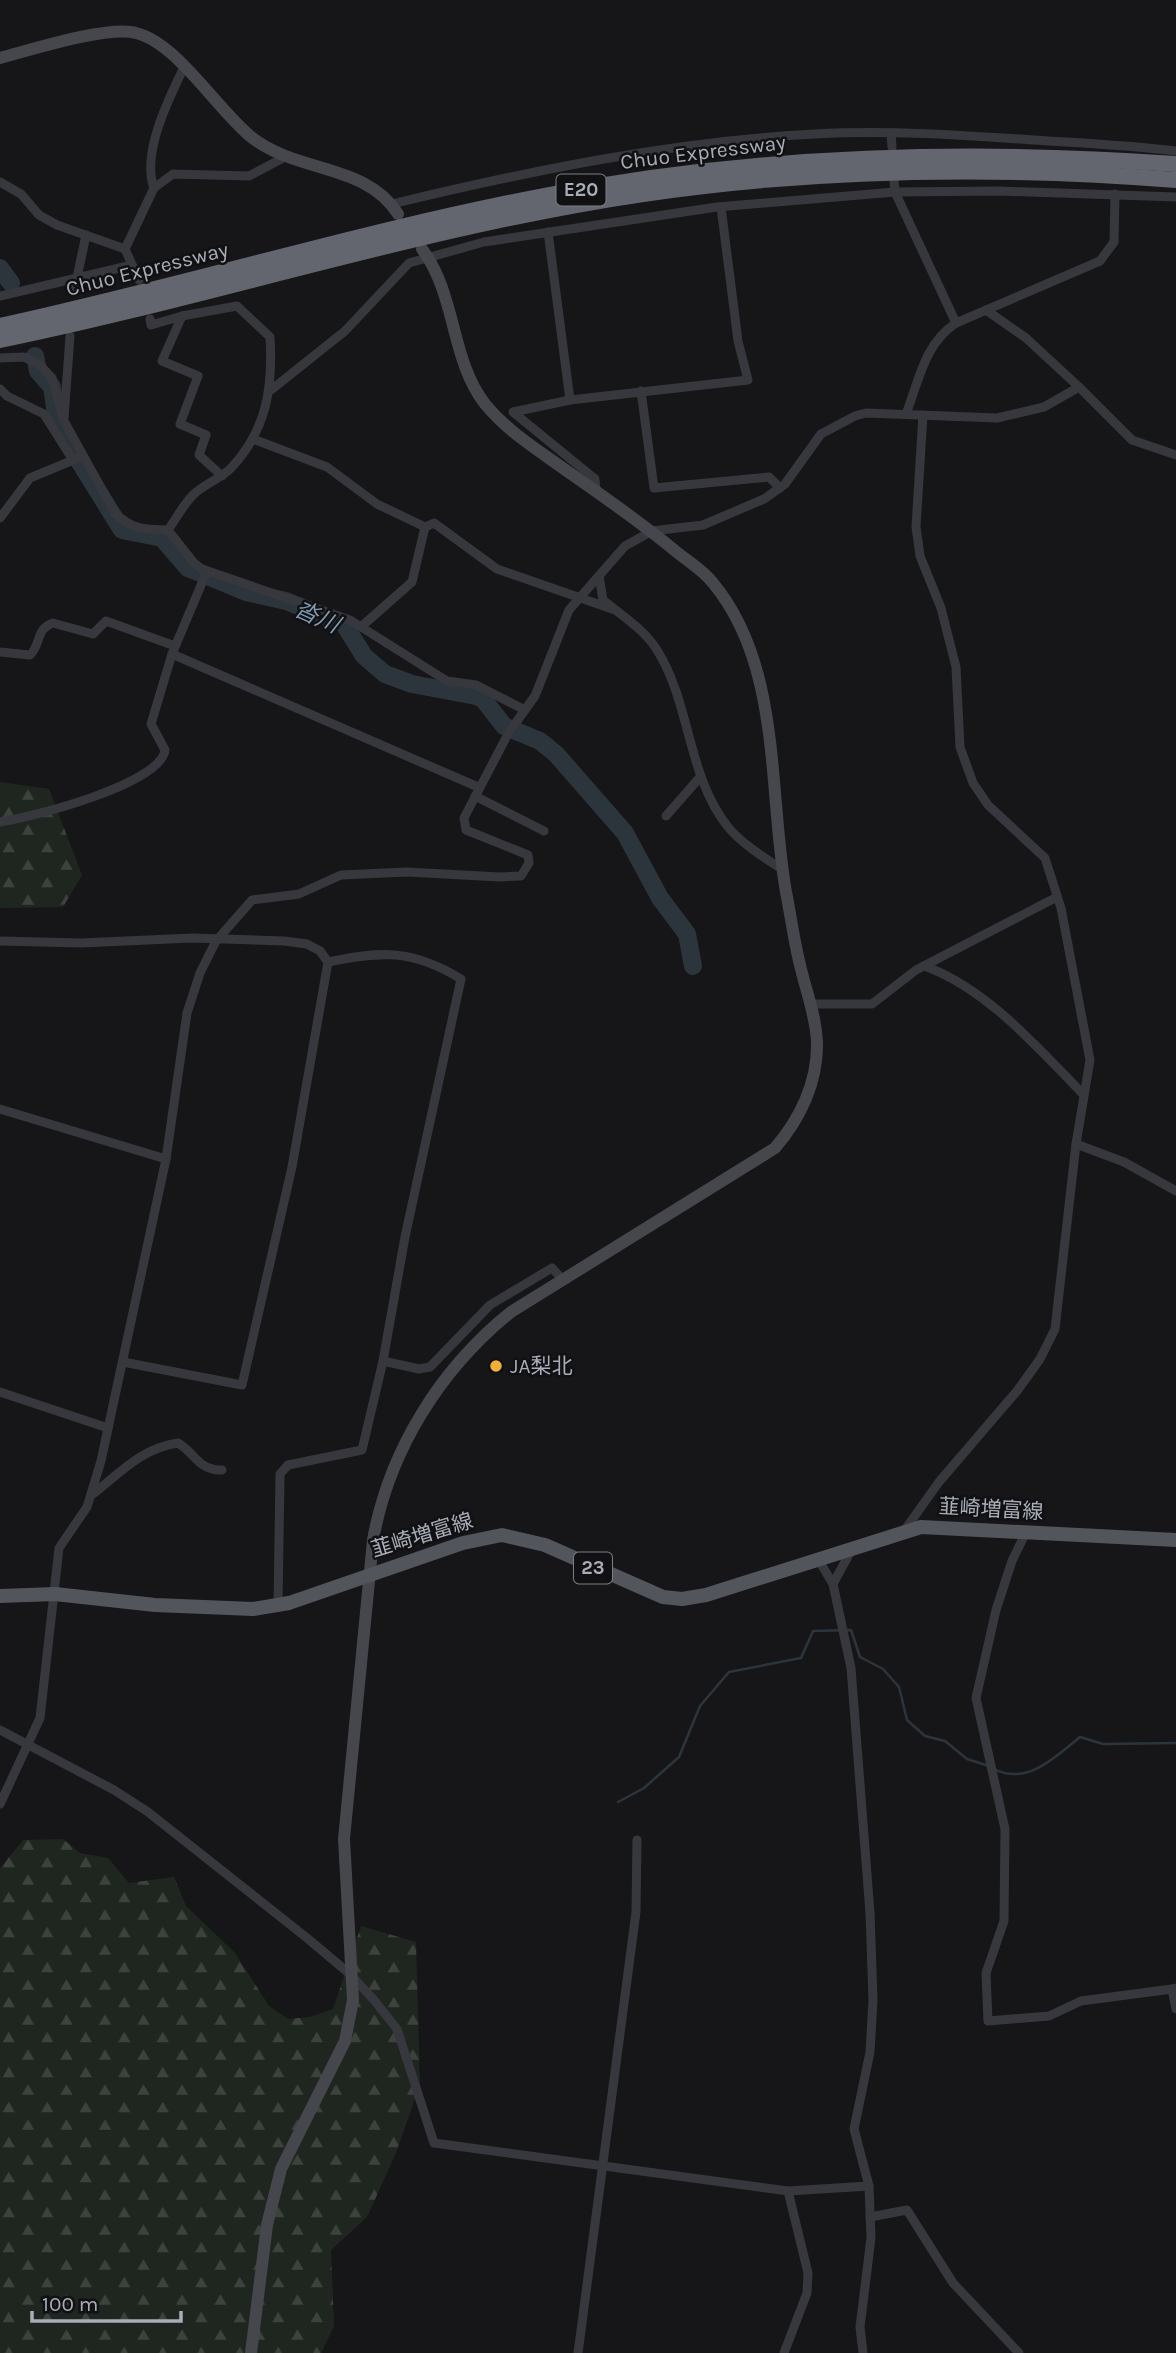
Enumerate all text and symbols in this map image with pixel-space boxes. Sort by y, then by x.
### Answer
street label: Chuo Expressway [619,130,787,174]
road number: E20 [556,174,606,206]
street label: Chuo Expressway [63,237,231,301]
water label: 沓川 [290,595,346,640]
place label: JA梨北 [510,1354,573,1378]
marker: JA梨北 [488,1358,504,1374]
street label: 韮崎増富線 [938,1494,1044,1524]
street label: 韮崎増富線 [368,1508,476,1562]
road number: 23 [574,1552,612,1584]
scale bar [32,2280,180,2324]
text: 100 m [42,2292,99,2316]

